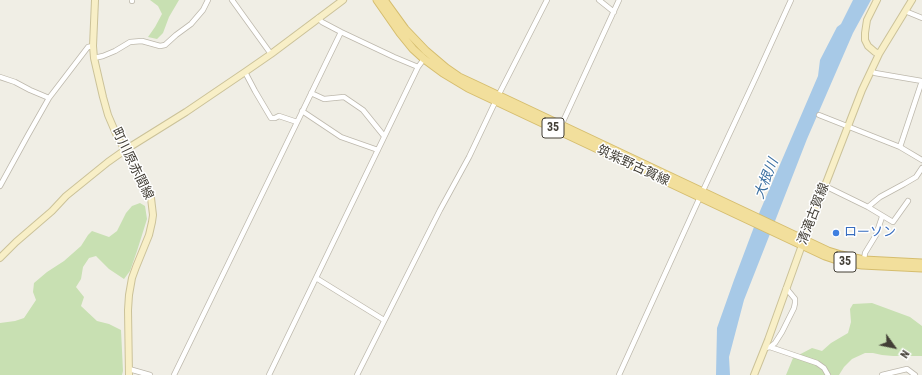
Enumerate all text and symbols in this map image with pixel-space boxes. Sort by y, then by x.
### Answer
road number: 35 [542,118,564,138]
street label: 町川原赤間線 [108,126,156,202]
street label: 筑紫野古賀線 [594,142,672,190]
water label: 大根川 [751,156,783,202]
street label: 清滝古賀線 [795,181,833,247]
place label: ローソン [844,225,896,241]
marker: ローソン [831,228,841,238]
road number: 35 [834,252,856,272]
north arrow [874,327,914,367]
text: N [897,347,912,360]

